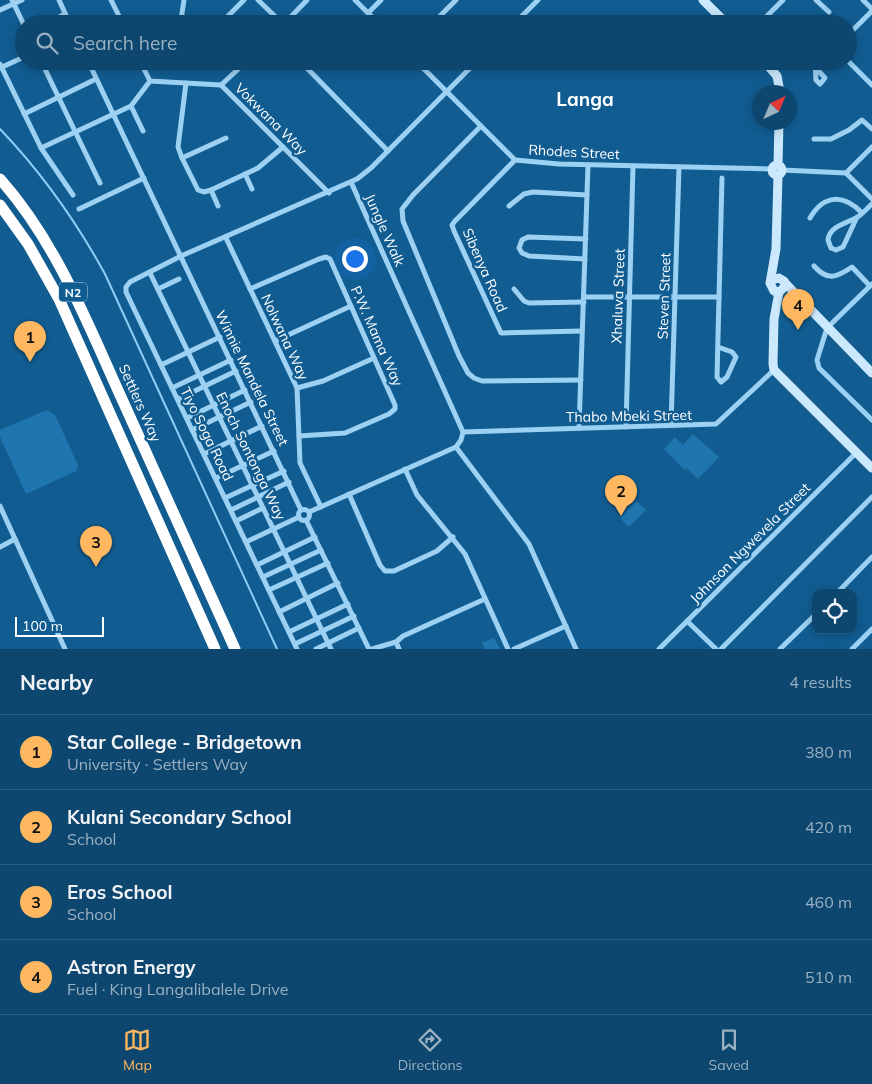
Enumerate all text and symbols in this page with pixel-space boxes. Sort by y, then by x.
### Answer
search box [15,15,857,70]
icon: search [33,29,61,57]
text: Search here [73,31,177,55]
street label: Vokwana Way [231,79,311,159]
north arrow [752,85,797,130]
district label: Langa [556,87,614,111]
street label: Rhodes Street [528,141,620,163]
street label: Jungle Walk [361,191,409,270]
street label: Sibenya Road [459,225,511,315]
your location [342,246,368,272]
street label: Xhaluva Street [607,248,629,344]
street label: Steven Street [653,252,675,340]
road number: N2 [59,282,87,302]
street label: P.W. Mama Way [347,283,407,389]
pin: 4 [782,289,814,330]
street label: Nolwana Way [257,291,313,383]
street label: Winnie Mandela Street [211,307,293,449]
pin: 1 [14,321,46,362]
street label: Settlers Way [115,361,165,445]
street label: Tiyo Soga Road [176,384,238,484]
street label: Enoch Sontonga Way [212,389,290,523]
street label: Thabo Mbeki Street [566,406,692,426]
pin: 2 [605,475,637,516]
street label: Johnson Ngwevela Street [686,479,814,607]
pin: 3 [80,526,112,567]
map controls [812,589,857,634]
button: locate [812,589,857,634]
scale bar [15,614,104,637]
text: 100 m [22,617,63,635]
text: Nearby [20,669,93,695]
text: 4 results [789,672,852,692]
text: Star College - Bridgetown [67,730,302,754]
text: 1 [31,742,41,762]
text: 380 m [805,742,852,762]
text: University · Settlers Way [67,754,248,774]
text: Kulani Secondary School [67,805,292,829]
text: 2 [31,817,41,837]
text: 420 m [805,817,852,837]
text: School [67,829,116,849]
text: Eros School [67,880,172,904]
text: 3 [31,892,41,912]
text: 460 m [805,892,852,912]
text: School [67,904,116,924]
text: Astron Energy [67,955,196,979]
text: 4 [31,967,41,987]
text: 510 m [805,967,852,987]
text: Fuel · King Langalibalele Drive [67,979,288,999]
tab: Map [123,1026,152,1074]
tab: Directions [398,1026,463,1074]
tab: Saved [709,1026,749,1074]

